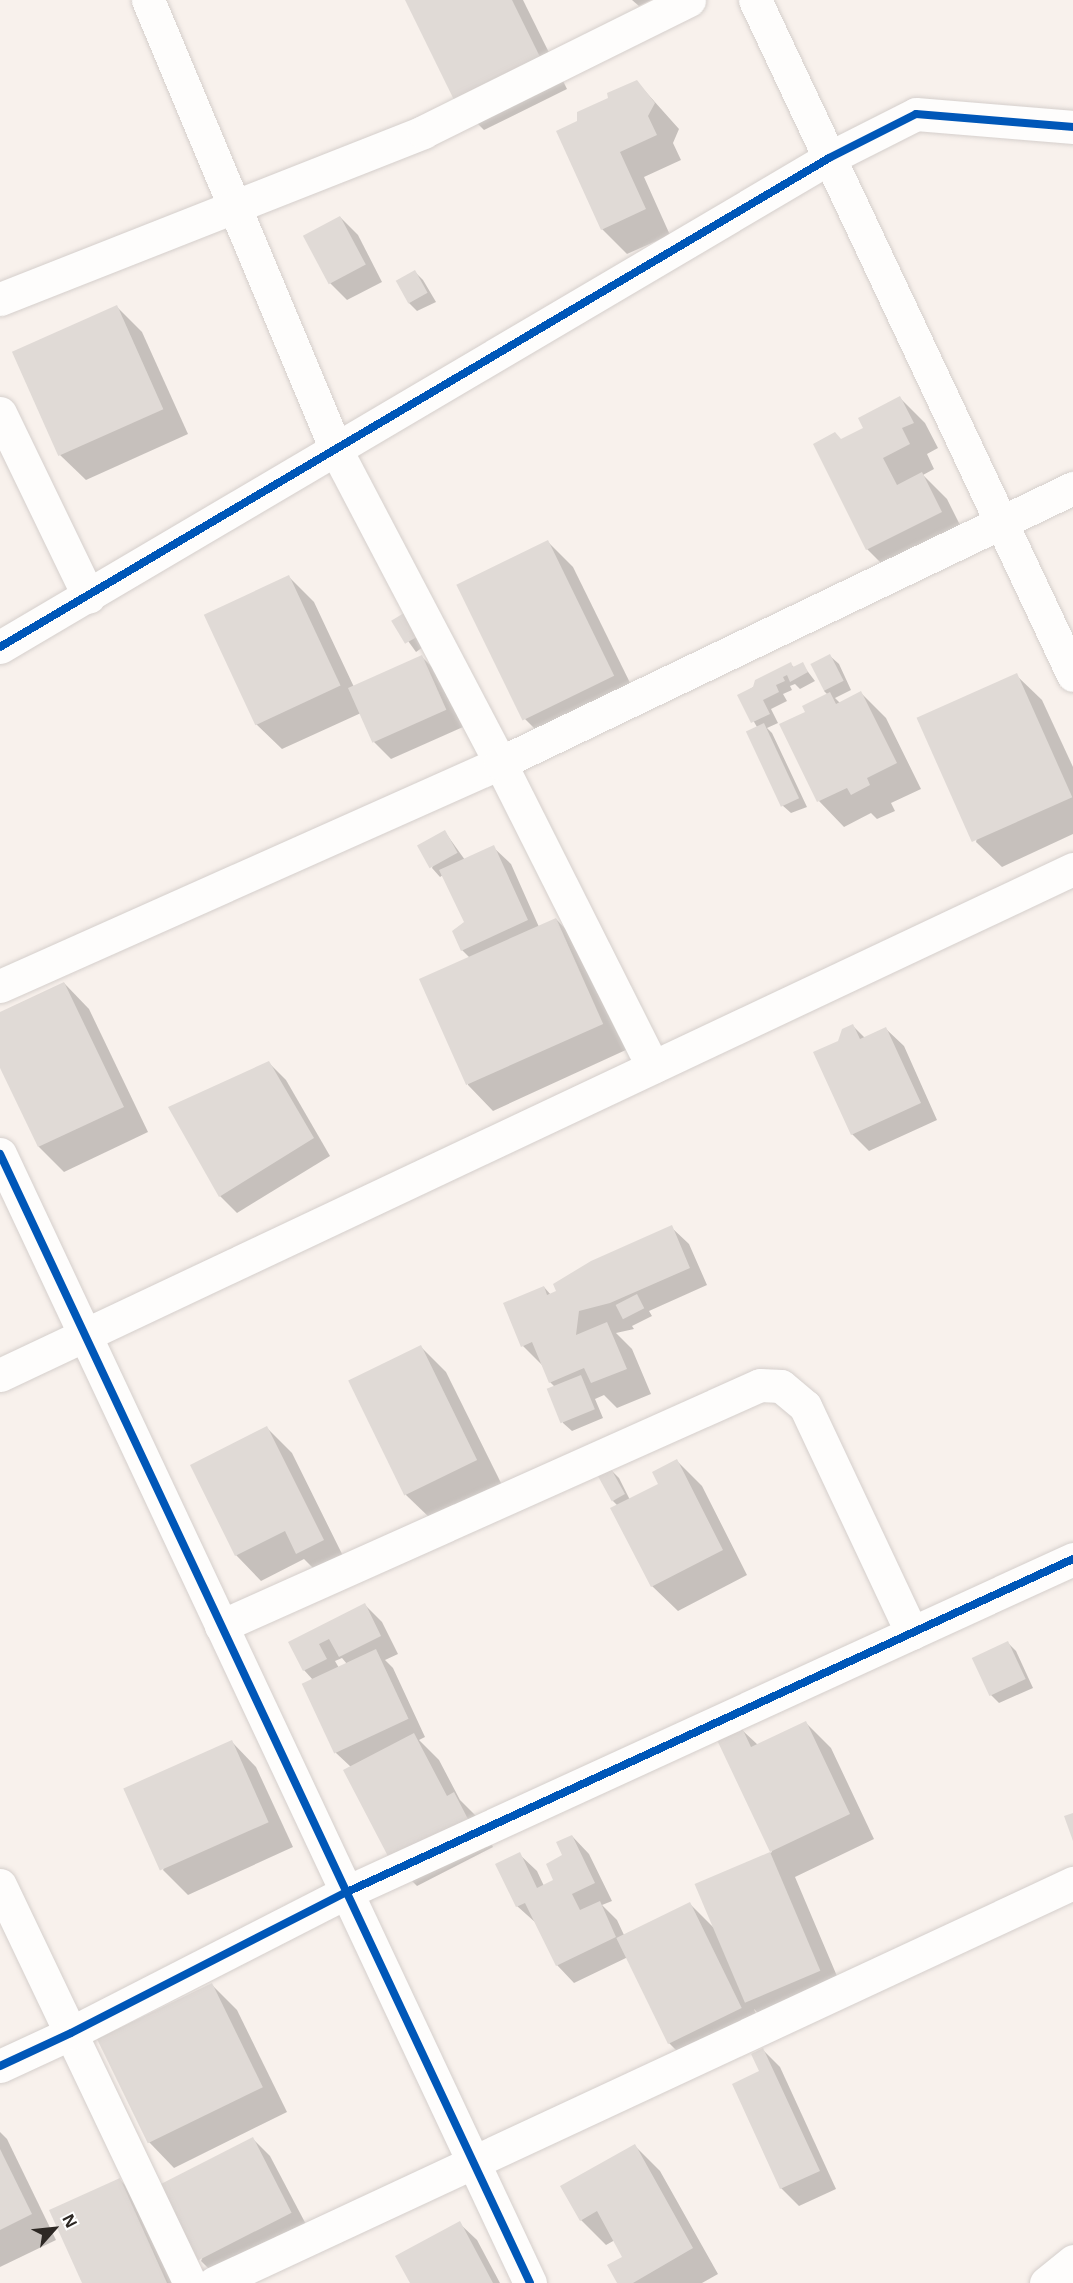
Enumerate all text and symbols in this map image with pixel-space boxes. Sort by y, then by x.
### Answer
north arrow [24,2199,84,2259]
text: N [57,2210,83,2232]

